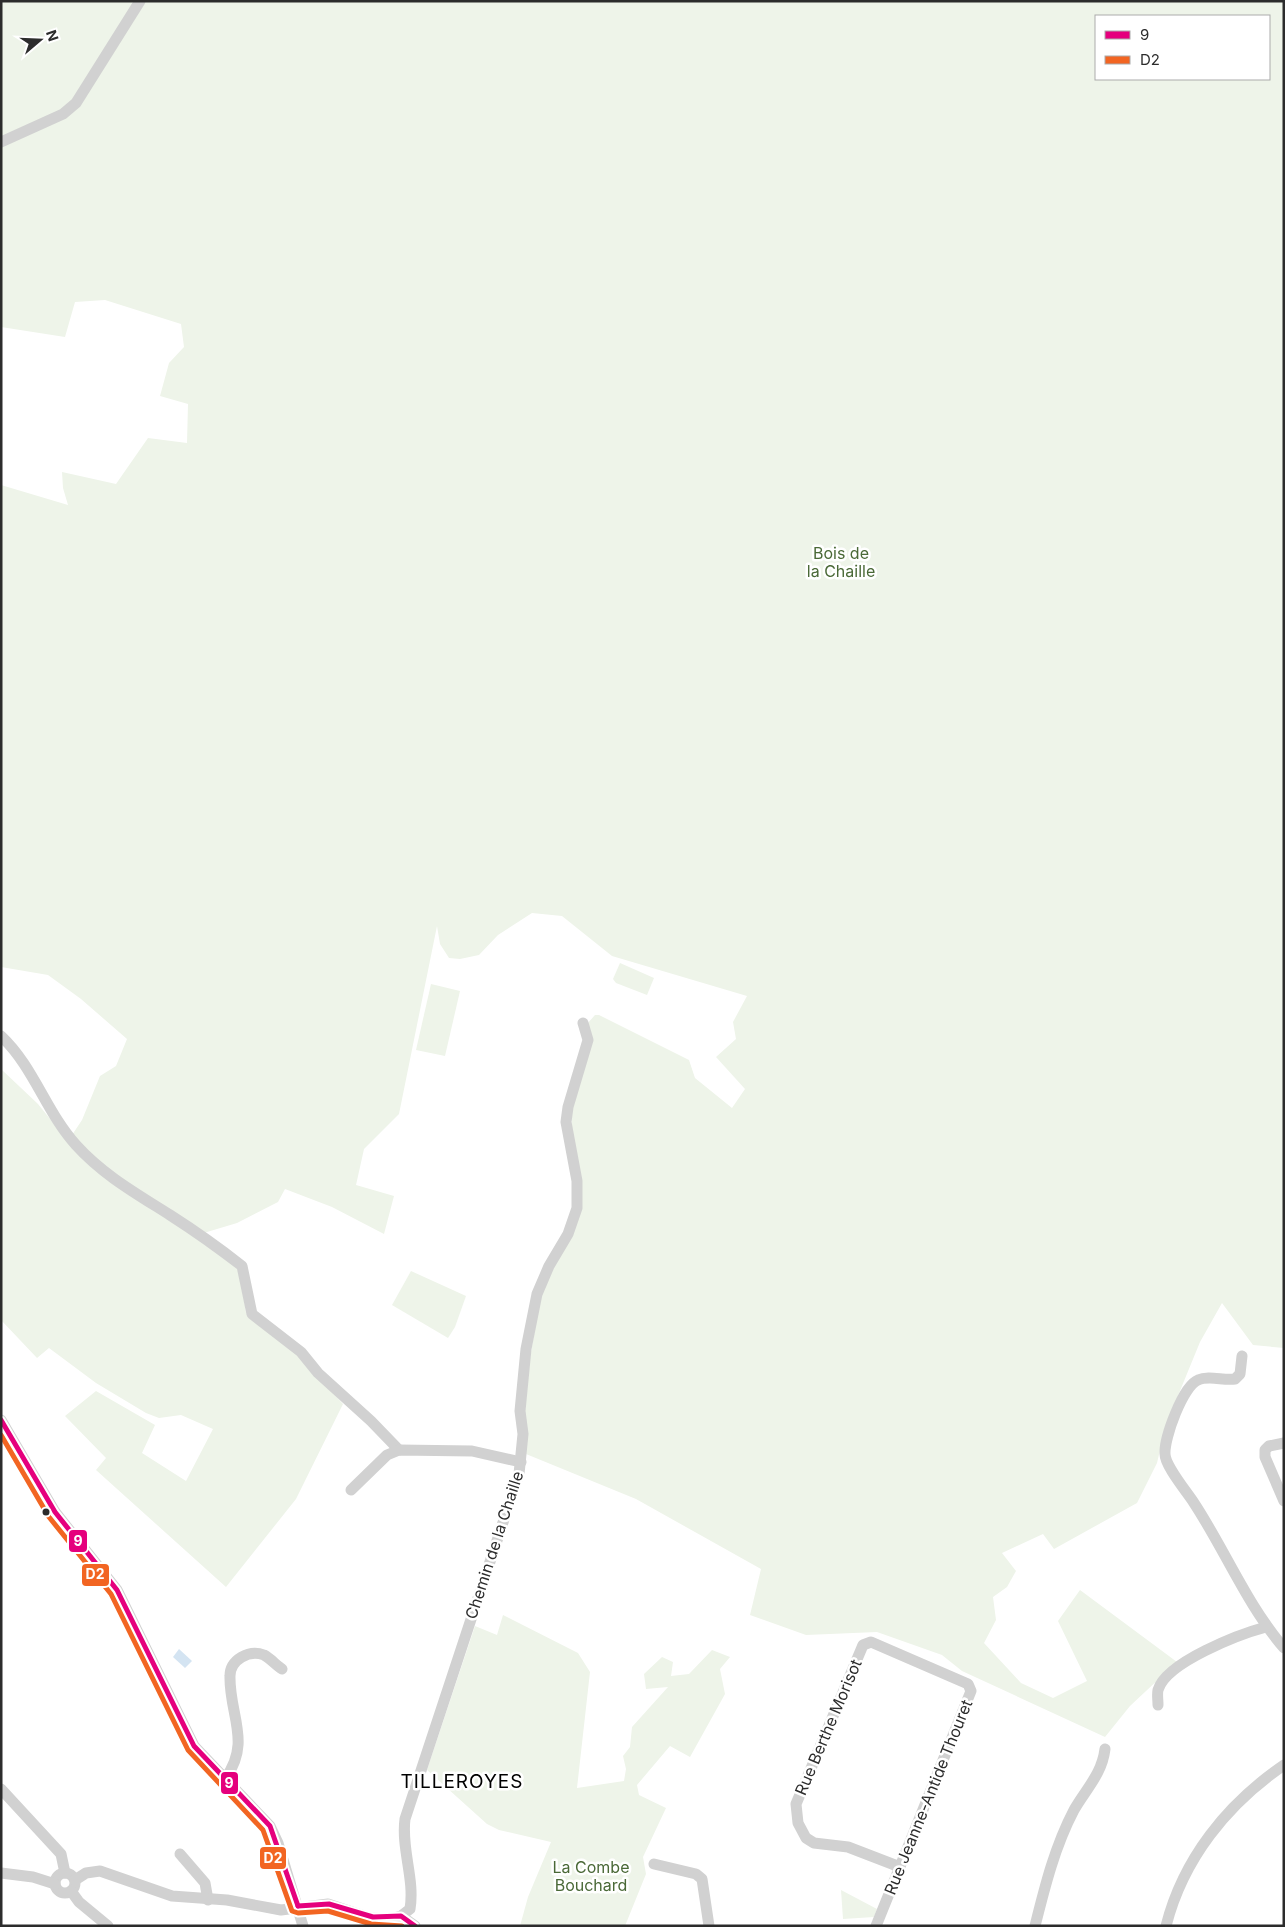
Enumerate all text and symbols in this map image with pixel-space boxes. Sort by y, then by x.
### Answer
north arrow [15,15,65,65]
legend [1095,15,1270,80]
text: 9 [1140,25,1149,44]
text: N [43,28,63,43]
text: D2 [1140,50,1160,69]
park label: Bois de la Chaille [807,543,875,581]
street label: Chemin de la Chaille [461,1468,527,1622]
unlabelled marker [41,1507,51,1517]
line badge: 9 [68,1529,88,1553]
text: 9 [73,1532,83,1549]
line badge: D2 [81,1563,110,1587]
text: D2 [86,1565,105,1582]
street label: Rue Berthe Morisot [790,1656,866,1798]
street label: Rue Jeanne-Antide Thouret [880,1697,976,1897]
district label: TILLEROYES [401,1770,523,1793]
line badge: 9 [220,1771,239,1795]
text: 9 [224,1774,234,1791]
line badge: D2 [259,1846,287,1870]
text: D2 [264,1849,283,1866]
park label: La Combe Bouchard [553,1857,629,1895]

